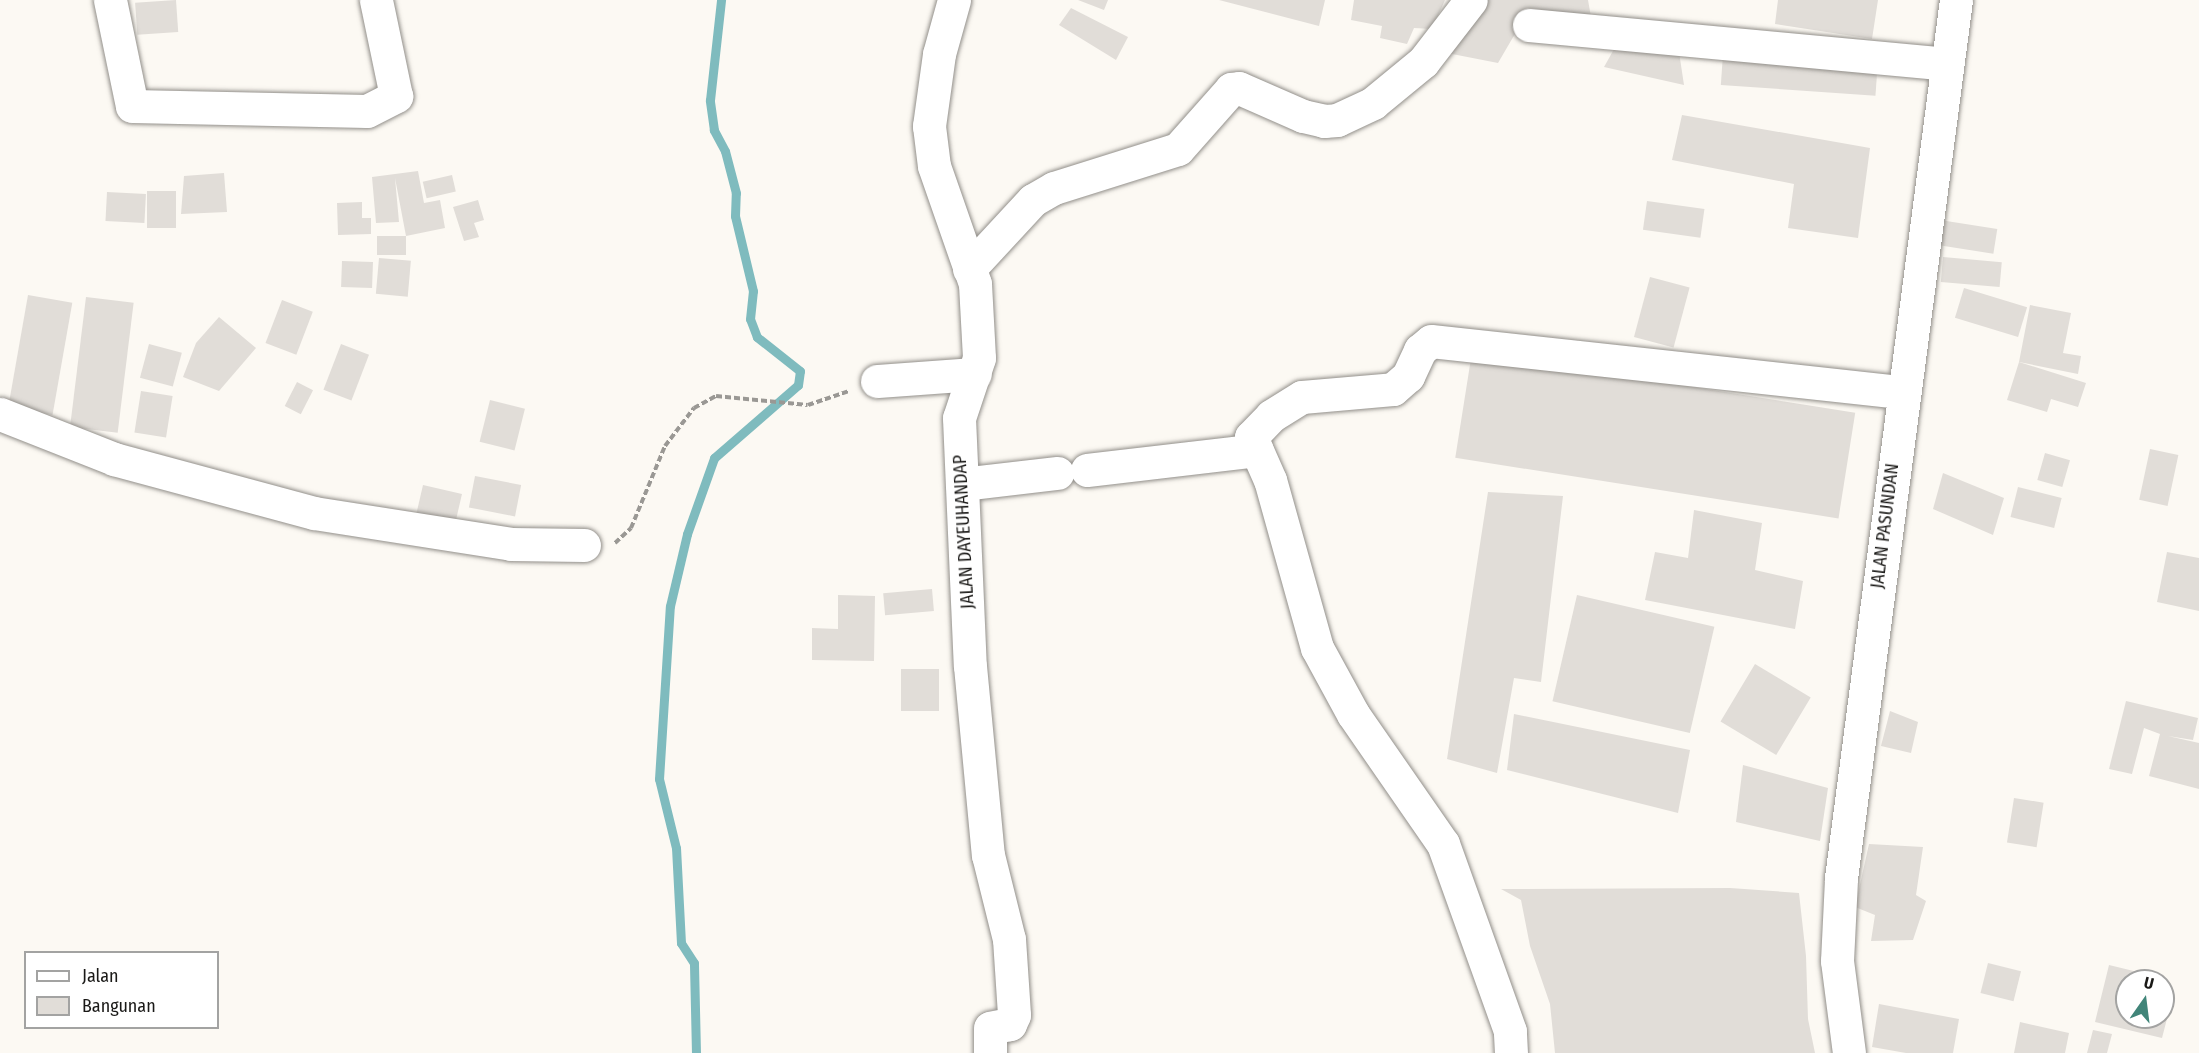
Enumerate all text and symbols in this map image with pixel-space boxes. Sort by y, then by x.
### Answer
street label: JALAN DAYEUHANDAP [949,454,979,610]
street label: JALAN PASUNDAN [1867,462,1903,590]
legend [24,951,219,1029]
text: Jalan [82,965,119,987]
north arrow [2115,969,2175,1029]
text: U [2142,973,2156,993]
text: Bangunan [82,995,156,1017]

